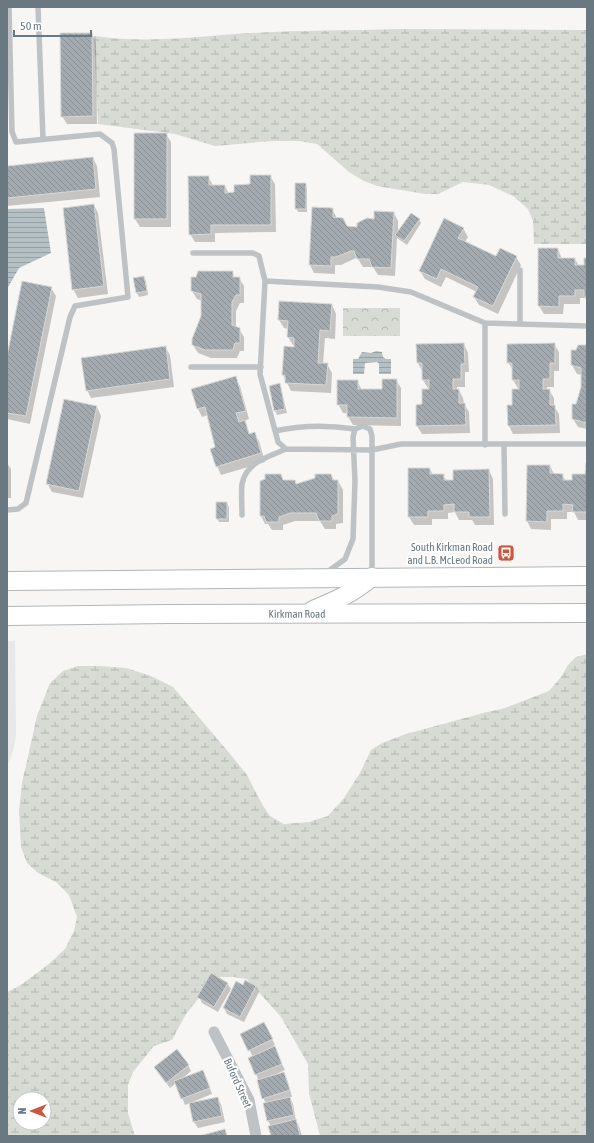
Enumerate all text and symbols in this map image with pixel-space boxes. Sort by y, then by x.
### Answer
scale bar [14,12,91,38]
text: 50 m [20,19,42,33]
place label: South Kirkman Road and L.B. McLeod Road [407,541,493,566]
bus stop icon: South Kirkman Road and L.B. McLeod Road [496,543,516,563]
street label: Kirkman Road [269,608,325,620]
street label: Buford Street [222,1056,254,1110]
north arrow [12,1091,52,1131]
text: N [16,1108,28,1114]

